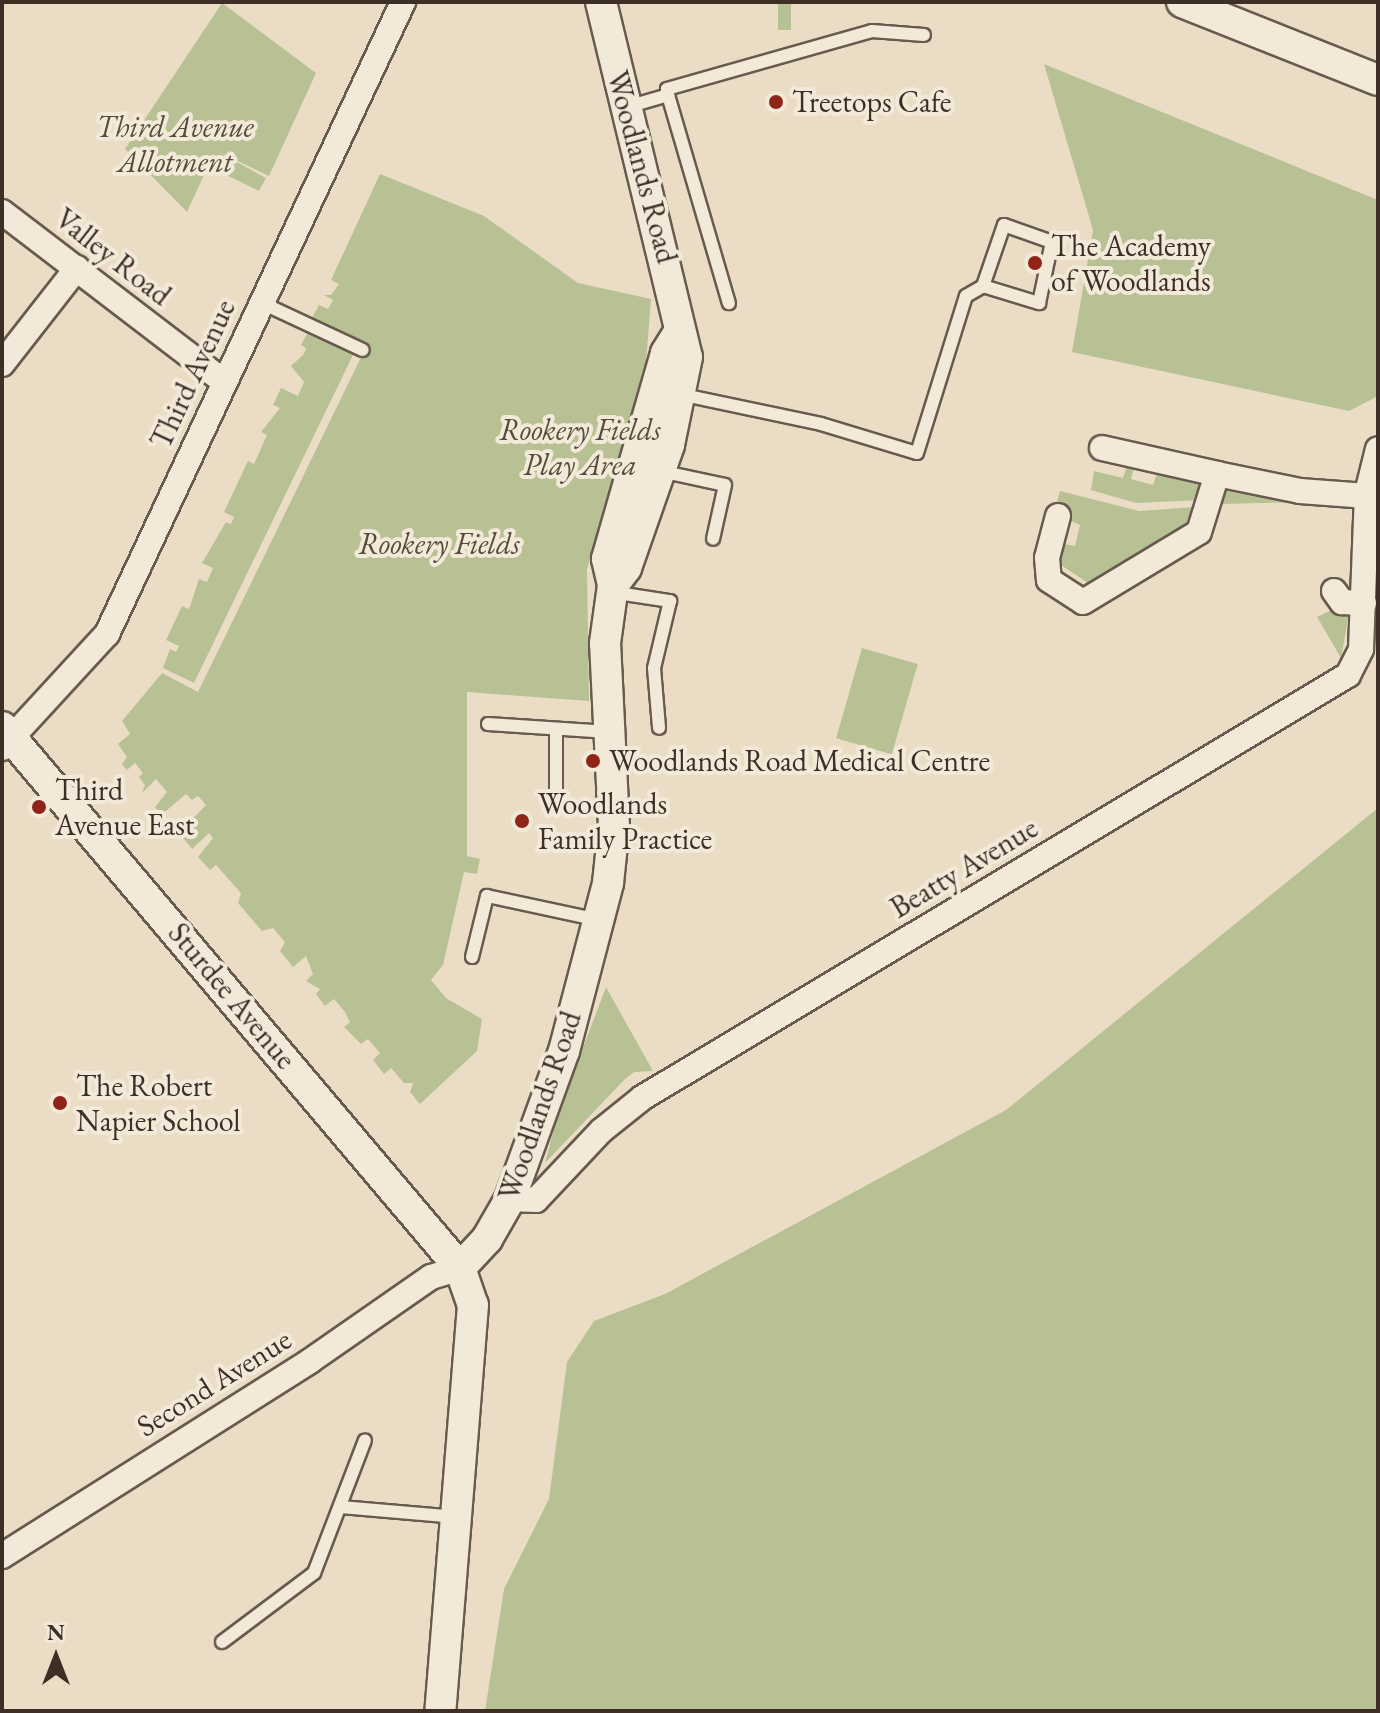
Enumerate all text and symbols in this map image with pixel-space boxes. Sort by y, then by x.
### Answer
street label: Woodlands Road [599,67,685,267]
place label: Treetops Cafe [792,84,952,120]
marker: Treetops Cafe [767,93,785,111]
park label: Third Avenue Allotment [96,109,254,180]
street label: Valley Road [48,201,178,313]
place label: The Academy of Woodlands [1051,228,1211,298]
marker: The Academy of Woodlands [1026,254,1044,272]
street label: Third Avenue [143,294,243,454]
park label: Rookery Fields Play Area [499,412,661,482]
park label: Rookery Fields [358,526,520,562]
place label: Woodlands Road Medical Centre [609,743,990,779]
marker: Woodlands Road Medical Centre [584,752,602,770]
place label: Third Avenue East [55,772,194,842]
place label: Woodlands Family Practice [538,786,712,856]
marker: Third Avenue East [30,798,48,816]
street label: Beatty Avenue [884,810,1044,926]
marker: Woodlands Family Practice [513,812,531,830]
street label: Sturdee Avenue [160,916,304,1076]
street label: Woodlands Road [491,1007,589,1205]
place label: The Robert Napier School [76,1068,240,1138]
marker: The Robert Napier School [51,1094,69,1112]
street label: Second Avenue [130,1321,298,1445]
north arrow [16,1617,96,1697]
text: N [47,1618,65,1647]

